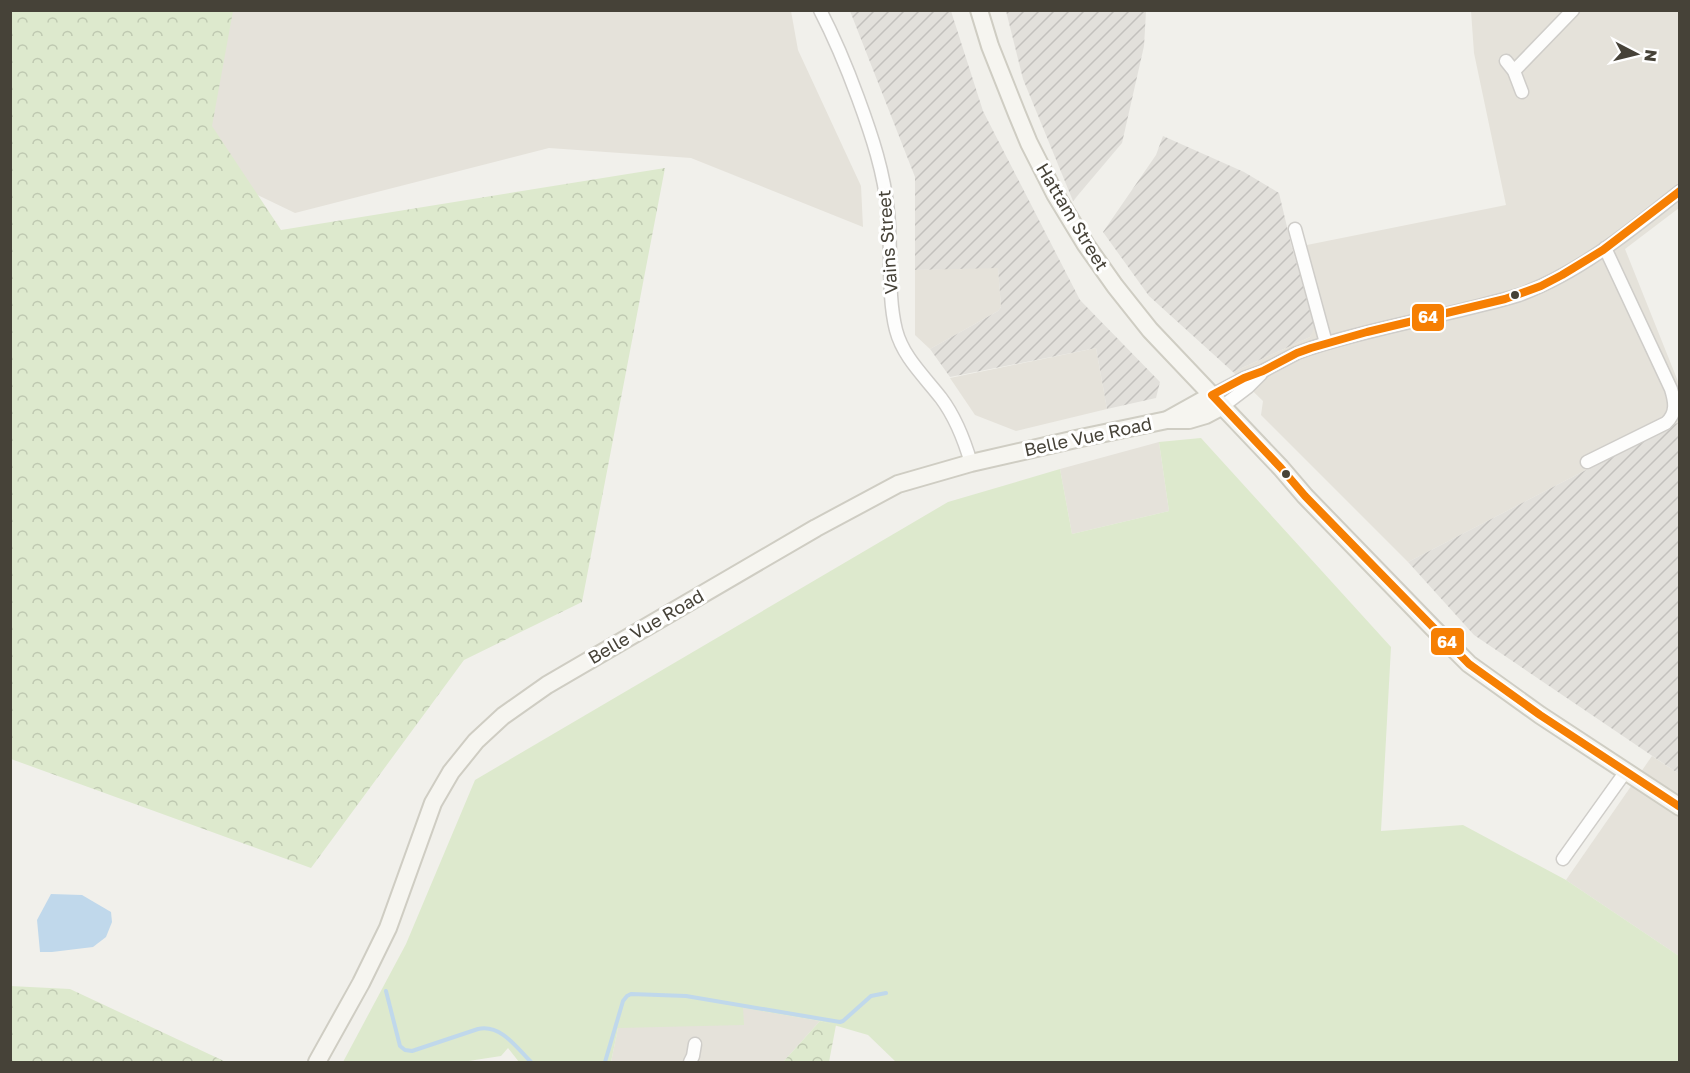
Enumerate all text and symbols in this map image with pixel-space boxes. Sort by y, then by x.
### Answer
north arrow [1606,24,1666,84]
text: N [1640,49,1662,63]
street label: Hattam Street [1032,159,1114,274]
street label: Vains Street [872,189,902,295]
unlabelled marker [1509,289,1521,301]
line badge: 64 [1411,303,1445,332]
text: 64 [1418,307,1438,327]
street label: Belle Vue Road [1022,412,1154,460]
unlabelled marker [1280,468,1292,480]
street label: Belle Vue Road [584,584,707,668]
line badge: 64 [1430,627,1465,656]
text: 64 [1437,632,1457,652]

